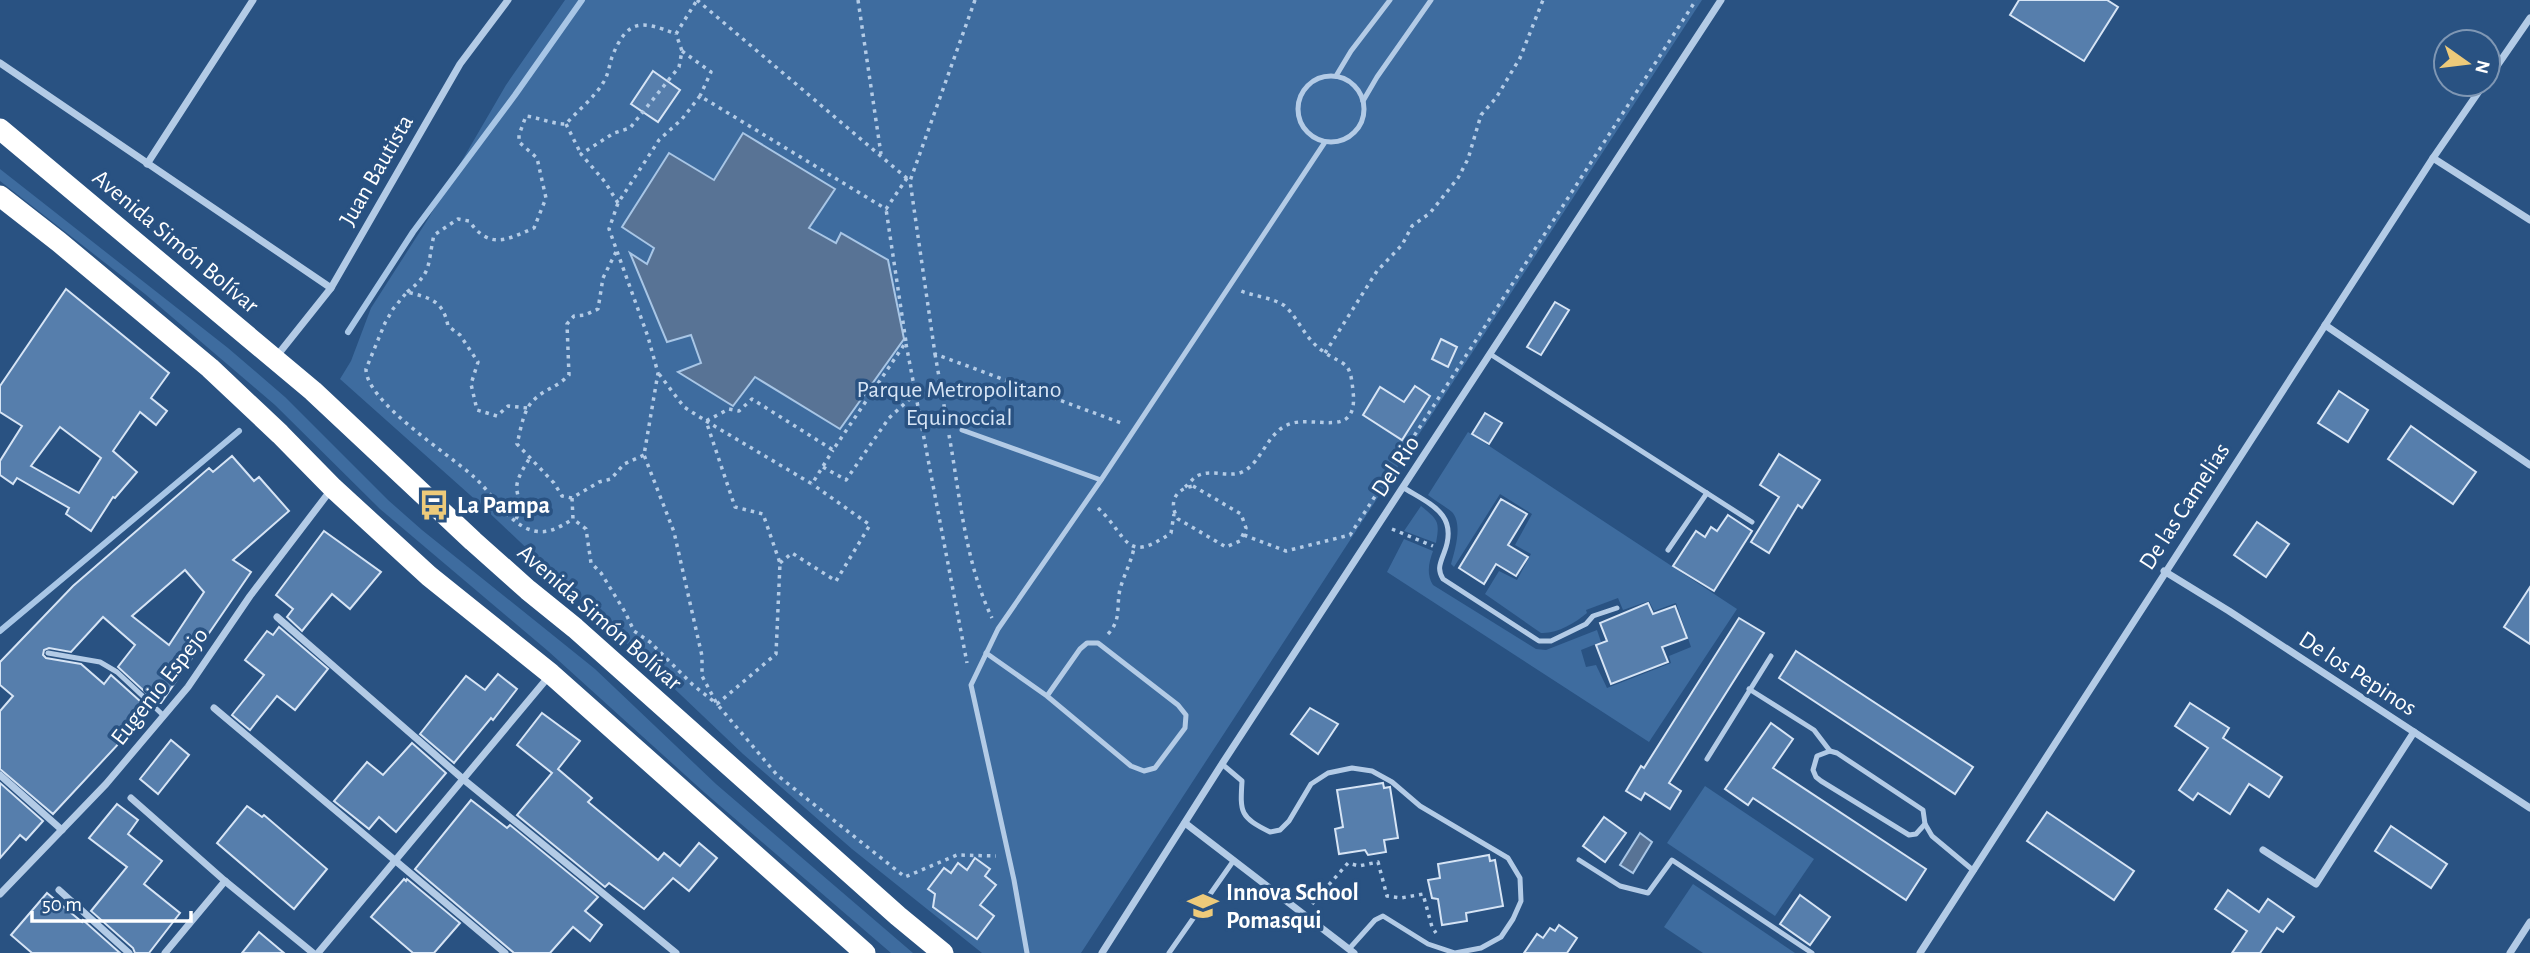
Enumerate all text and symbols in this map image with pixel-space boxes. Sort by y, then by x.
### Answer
north arrow [2432,28,2502,98]
text: N [2471,58,2493,75]
street label: Juan Bautista [335,111,418,230]
street label: Avenida Simón Bolívar [88,165,263,318]
park label: Parque Metropolitano Equinoccial [856,378,1062,430]
street label: Del Rio [1367,432,1424,501]
street label: De las Camelias [2135,439,2235,574]
bus stop icon: La Pampa [417,488,451,522]
place label: La Pampa [457,494,550,518]
street label: Avenida Simón Bolívar [513,540,686,695]
street label: Eugenio Espejo [107,623,213,750]
street label: De los Pepinos [2294,627,2420,721]
scale bar [32,880,191,924]
place label: Innova School Pomasqui [1226,881,1359,933]
school or university icon: Innova School Pomasqui [1186,889,1220,923]
text: 50 m [42,894,82,915]

